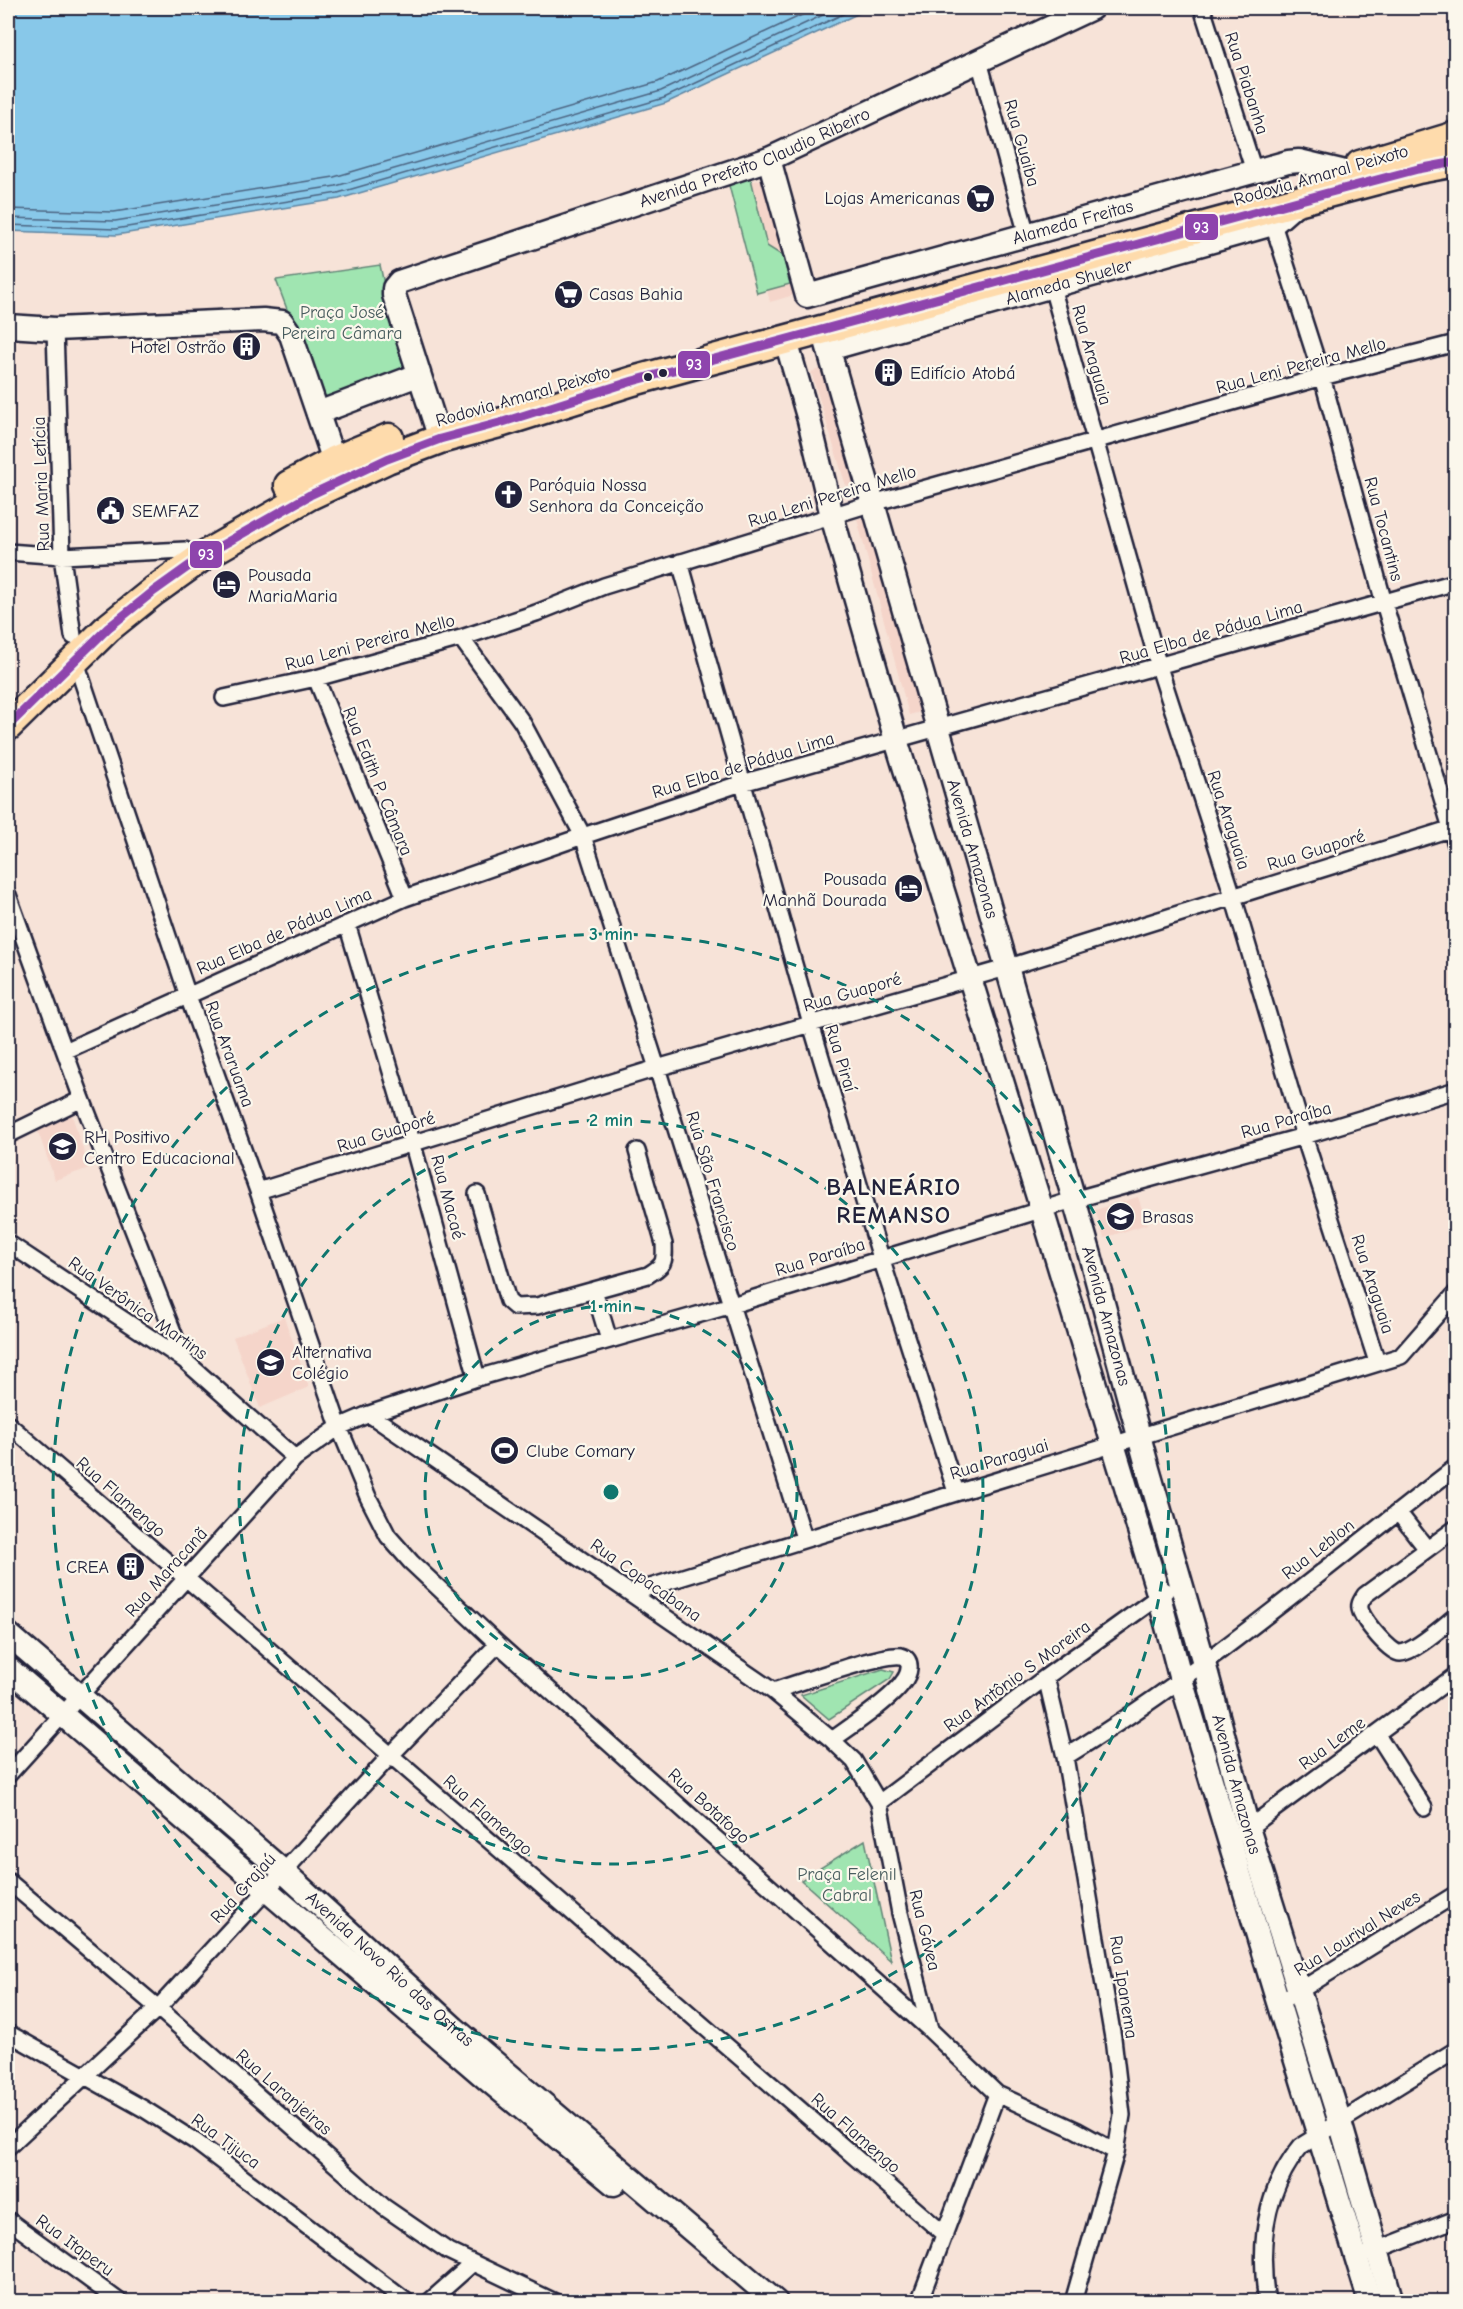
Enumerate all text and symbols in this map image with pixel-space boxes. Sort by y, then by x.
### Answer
street label: Rua Piabanha [1220,29,1273,137]
street label: Rua Guaiba [999,97,1044,189]
street label: Avenida Prefeito Claudio Ribeiro [637,103,874,212]
street label: Rodovia Amaral Peixoto [1231,141,1411,210]
supermarket icon: Lojas Americanas [965,182,997,214]
place label: Lojas Americanas [825,188,960,209]
street label: Alameda Freitas [1010,196,1136,249]
line badge: 93 [1184,213,1219,241]
text: 93 [1193,219,1209,237]
street label: Alameda Shueler [1003,254,1135,310]
supermarket icon: Casas Bahia [552,278,584,310]
place label: Casas Bahia [589,284,683,305]
park label: Praça José Pereira Câmara [282,302,402,344]
street label: Rua Araguaia [1067,303,1116,408]
building icon: Hotel Ostrão [231,331,263,363]
street label: Rua Leni Pereira Mello [1214,333,1388,398]
place label: Hotel Ostrão [130,337,226,358]
line badge: 93 [677,350,711,379]
text: 93 [686,356,702,374]
building icon: Edifício Atobá [873,357,905,389]
street label: Rodovia Amaral Peixoto [433,362,613,431]
place label: Edifício Atobá [910,363,1015,384]
unlabelled marker [657,367,669,379]
unlabelled marker [642,371,654,383]
street label: Rua Maria Letícia [29,416,54,552]
street label: Rua Leni Pereira Mello [745,461,919,532]
place label: Paróquia Nossa Senhora da Conceição [529,475,704,517]
street label: Rua Tocantins [1360,475,1408,584]
church icon: Paróquia Nossa Senhora da Conceição [492,479,524,511]
public building icon: SEMFAZ [95,495,127,527]
place label: SEMFAZ [132,501,200,522]
line badge: 93 [189,540,223,569]
text: 93 [198,546,214,564]
place label: Pousada MariaMaria [248,565,338,607]
hotel icon: Pousada MariaMaria [211,569,243,601]
street label: Rua Elba de Pádua Lima [1117,596,1305,669]
street label: Rua Leni Pereira Mello [283,610,457,675]
street label: Rua Edith P. Câmara [338,704,417,859]
street label: Rua Elba de Pádua Lima [649,728,837,803]
street label: Rua Araguaia [1203,768,1254,872]
street label: Avenida Amazonas [942,777,1002,921]
street label: Rua Guaporé [1265,826,1368,875]
place label: Pousada Manhã Dourada [763,869,887,911]
hotel icon: Pousada Manhã Dourada [892,873,924,905]
street label: Rua Elba de Pádua Lima [193,883,375,980]
text: 3 min [589,924,633,945]
street label: Rua Guaporé [801,968,904,1017]
street label: Rua Araruama [201,998,258,1110]
street label: Rua Piraí [820,1022,861,1095]
street label: Rua Paraíba [1239,1098,1334,1143]
street label: Rua Guaporé [335,1108,438,1157]
street label: Rua São Francisco [681,1109,744,1253]
text: 2 min [589,1110,633,1131]
place label: RH Positivo Centro Educacional [84,1127,235,1169]
school or university icon: RH Positivo Centro Educacional [47,1131,79,1163]
street label: Rua Macaé [426,1153,469,1242]
district label: BALNEÁRIO REMANSO [826,1173,962,1229]
school or university icon: Brasas [1105,1201,1137,1233]
place label: Brasas [1142,1207,1193,1228]
street label: Rua Araguaia [1347,1232,1398,1336]
street label: Rua Paraíba [773,1234,868,1281]
street label: Avenida Amazonas [1077,1244,1135,1388]
street label: Rua Verônica Martins [64,1252,211,1364]
text: 1 min [590,1296,632,1317]
place label: Alternativa Colégio [292,1342,372,1384]
school or university icon: Alternativa Colégio [255,1346,287,1378]
sports icon: Clube Comary [489,1435,521,1467]
street label: Rua Paraguai [947,1435,1051,1484]
place label: Clube Comary [526,1441,636,1462]
street label: Rua Flamengo [72,1453,170,1542]
centre of rings [601,1482,621,1502]
street label: Rua Leblon [1278,1515,1359,1584]
street label: Rua Maracanã [121,1523,212,1621]
street label: Rua Copacabana [586,1534,705,1627]
building icon: CREA [114,1551,146,1583]
place label: CREA [66,1557,109,1578]
street label: Rua Antônio S Moreira [940,1616,1095,1737]
street label: Avenida Amazonas [1207,1712,1266,1857]
street label: Rua Leme [1295,1712,1370,1774]
street label: Rua Botafogo [663,1764,754,1849]
street label: Rua Flamengo [439,1771,537,1860]
street label: Rua Grajaú [206,1849,280,1928]
park label: Praça Felenil Cabral [797,1864,897,1906]
street label: Rua Lourival Neves [1290,1886,1424,1981]
street label: Avenida Novo Rio das Ostras [301,1887,478,2051]
street label: Rua Gávea [904,1887,945,1973]
street label: Rua Ipanema [1105,1934,1142,2040]
street label: Rua Laranjeiras [231,2045,336,2140]
street label: Rua Flamengo [807,2089,905,2178]
street label: Rua Tijuca [187,2109,264,2173]
street label: Rua Itaperu [32,2210,118,2281]

